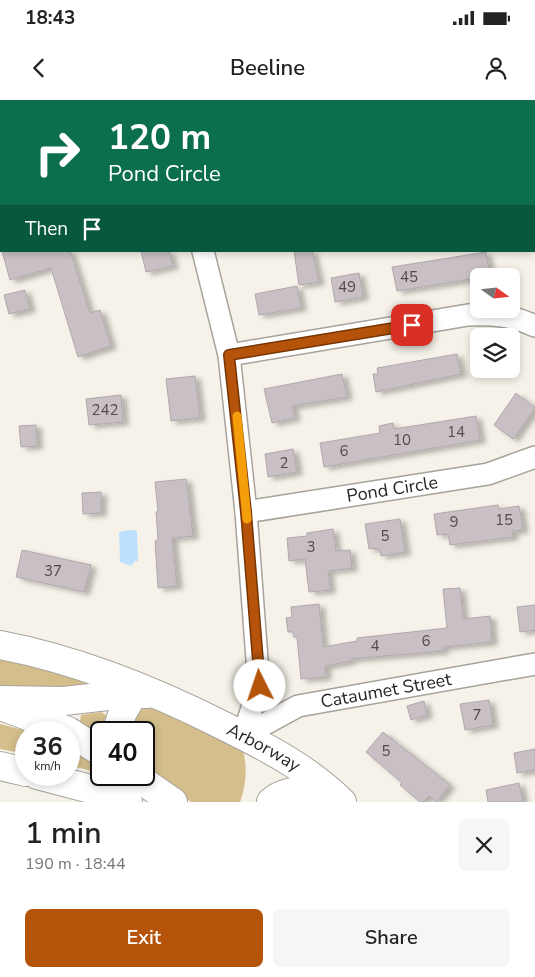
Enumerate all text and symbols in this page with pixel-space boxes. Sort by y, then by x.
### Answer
text: 18:43 [25,5,75,31]
text: Beeline [230,53,305,83]
icon: back [25,54,53,82]
icon: person [482,54,510,82]
text: 120 m [108,114,211,161]
icon: right [25,120,90,185]
text: Pond Circle [108,159,221,189]
icon: arrive [78,215,106,243]
text: Then [25,216,68,242]
house number: 45 [400,267,418,287]
north arrow [470,268,520,318]
map controls [470,268,520,378]
house number: 49 [338,277,356,297]
pin [391,304,433,346]
icon: arrive [398,311,426,339]
button: layers [470,328,520,378]
house number: 242 [91,400,119,420]
house number: 14 [447,422,465,442]
house number: 10 [393,430,411,450]
house number: 6 [339,441,349,461]
house number: 2 [279,453,289,473]
street label: Pond Circle [345,470,440,508]
house number: 15 [495,510,513,530]
house number: 9 [449,512,459,532]
house number: 5 [380,526,390,546]
house number: 3 [306,537,316,557]
house number: 37 [44,561,62,581]
house number: 6 [421,631,431,651]
house number: 4 [370,636,380,656]
position arrow [233,659,285,711]
street label: Cataumet Street [319,667,454,714]
house number: 7 [472,705,482,725]
street label: Arborway [223,717,306,778]
speed limit sign: 40 [90,721,155,786]
text: 36 [32,730,63,764]
house number: 5 [381,741,391,761]
text: km/h [34,758,61,774]
text: 1 min [25,813,101,854]
button: close [458,819,510,871]
text: 190 m · 18:44 [25,853,126,875]
button: Exit [25,909,263,967]
button: Share [273,909,510,967]

